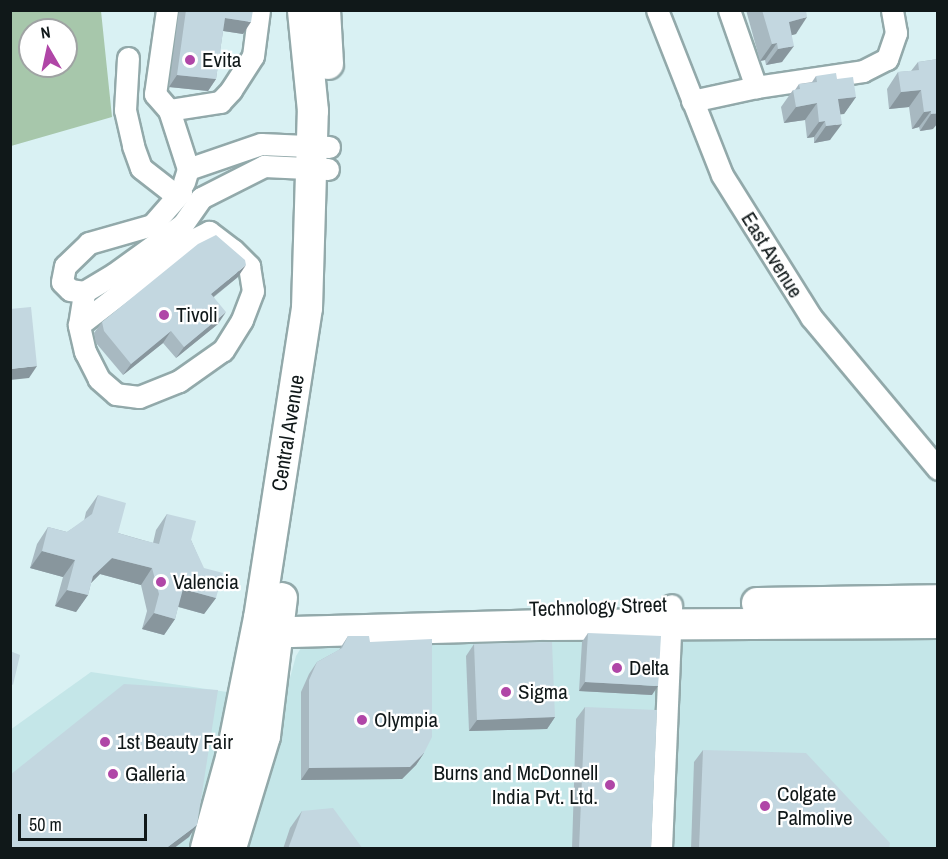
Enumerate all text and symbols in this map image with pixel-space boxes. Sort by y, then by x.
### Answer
north arrow [18,18,78,78]
text: N [39,21,52,44]
place label: Evita [202,47,241,73]
marker: Evita [183,53,197,67]
street label: East Avenue [736,207,808,303]
place label: Tivoli [176,302,218,328]
marker: Tivoli [157,308,171,322]
street label: Central Avenue [266,373,310,493]
place label: Valencia [173,569,239,595]
marker: Valencia [154,575,168,589]
street label: Technology Street [529,592,667,622]
place label: Delta [629,655,669,681]
marker: Delta [610,661,624,675]
place label: Sigma [518,679,568,705]
marker: Sigma [499,685,513,699]
place label: Olympia [374,707,438,733]
marker: Olympia [355,713,369,727]
place label: 1st Beauty Fair [117,729,233,755]
marker: 1st Beauty Fair [98,735,112,749]
place label: Burns and McDonnell India Pvt. Ltd. [433,760,598,810]
place label: Galleria [125,761,185,787]
marker: Galleria [106,767,120,781]
marker: Burns and McDonnell India Pvt. Ltd. [603,778,617,792]
place label: Colgate Palmolive [777,781,853,831]
marker: Colgate Palmolive [758,799,772,813]
scale bar [21,802,150,840]
text: 50 m [29,812,62,837]

